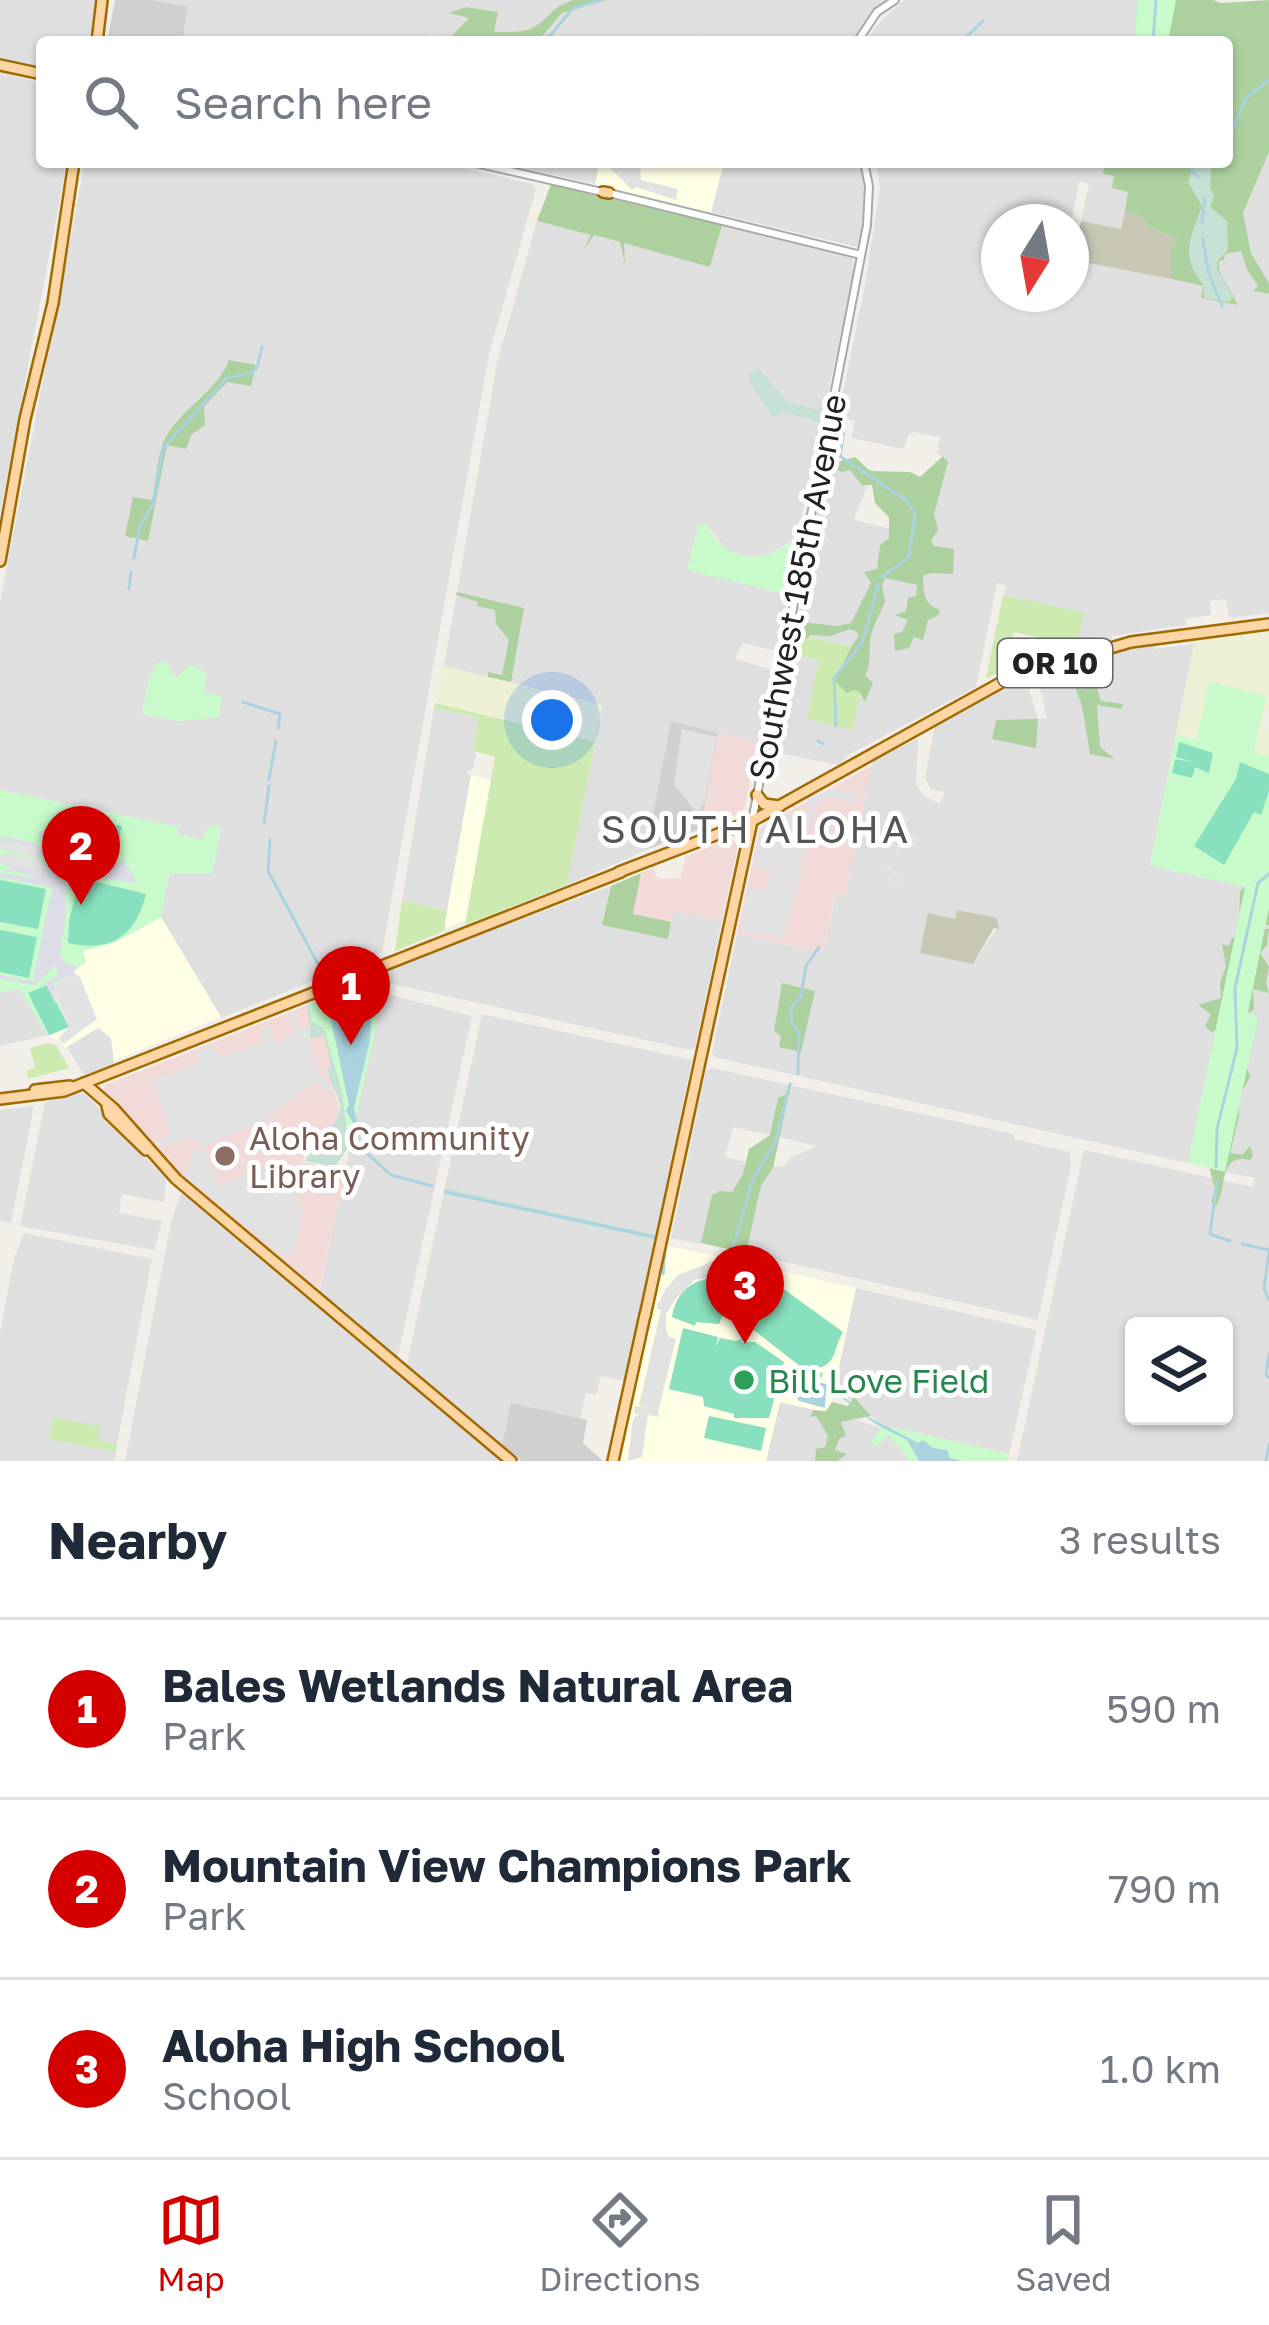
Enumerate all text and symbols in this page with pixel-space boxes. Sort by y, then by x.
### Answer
search box [36,36,1233,168]
icon: search [78,69,144,135]
text: Search here [174,75,432,129]
north arrow [981,204,1089,312]
street label: Southwest 185th Avenue [740,391,854,783]
road number: OR 10 [998,639,1112,687]
your location [522,690,582,750]
district label: SOUTH ALOHA [601,805,911,852]
pin: 2 [42,806,120,905]
pin: 1 [312,946,390,1045]
place label: Aloha Community Library [249,1118,530,1195]
marker: Aloha Community Library [212,1143,238,1169]
pin: 3 [706,1245,784,1344]
map controls [1125,1317,1233,1425]
button: layers [1125,1317,1233,1425]
place label: Bill Love Field [768,1361,989,1400]
marker: Bill Love Field [731,1367,757,1393]
text: Nearby [48,1509,227,1570]
text: 3 results [1059,1516,1221,1563]
text: Bales Wetlands Natural Area [162,1658,793,1712]
text: 1 [77,1685,97,1732]
text: 590 m [1106,1685,1221,1732]
text: Park [162,1712,246,1759]
text: Mountain View Champions Park [162,1838,852,1892]
text: 2 [75,1865,99,1912]
text: 790 m [1108,1865,1221,1912]
text: Park [162,1892,246,1939]
text: Aloha High School [162,2018,565,2072]
text: 3 [75,2045,99,2092]
text: 1.0 km [1100,2045,1221,2092]
text: School [162,2072,291,2119]
tab: Map [157,2187,225,2298]
tab: Directions [539,2187,701,2298]
tab: Saved [1015,2187,1112,2298]

